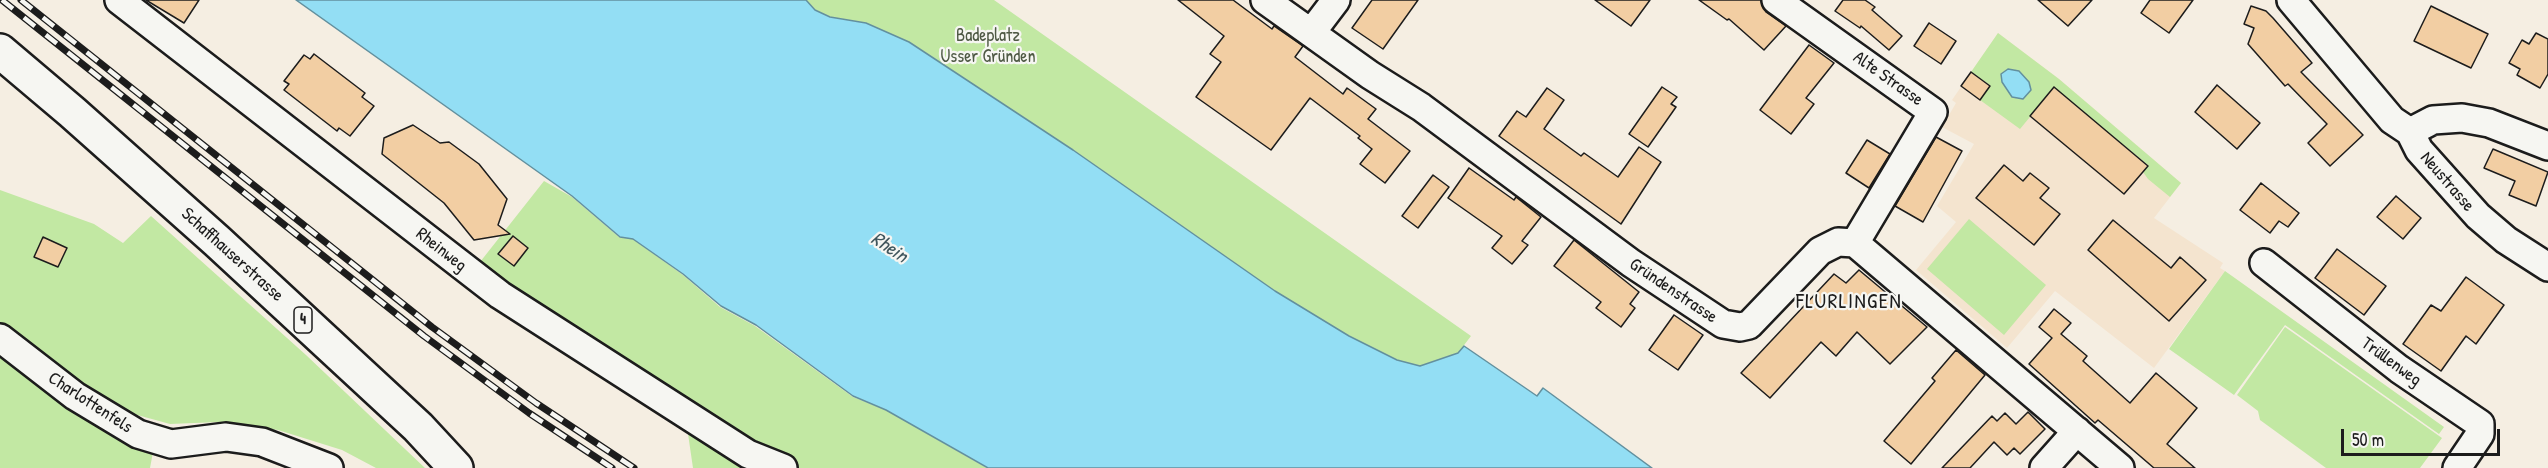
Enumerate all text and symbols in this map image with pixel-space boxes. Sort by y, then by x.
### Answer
park label: Badeplatz Usser Gründen [940,25,1036,68]
street label: Alte Strasse [1849,47,1927,111]
street label: Neustrasse [2415,148,2479,216]
street label: Schaffhauserstrasse [176,203,288,307]
street label: Rheinweg [411,223,471,277]
water label: Rhein [866,227,912,269]
street label: Gründenstrasse [1625,254,1721,328]
district label: FLURLINGEN [1796,289,1902,315]
road number: 4 [294,307,312,333]
street label: Trüllenweg [2357,333,2425,391]
street label: Charlottenfels [44,368,136,438]
scale bar [2344,417,2503,455]
text: 50 m [2352,427,2384,452]

